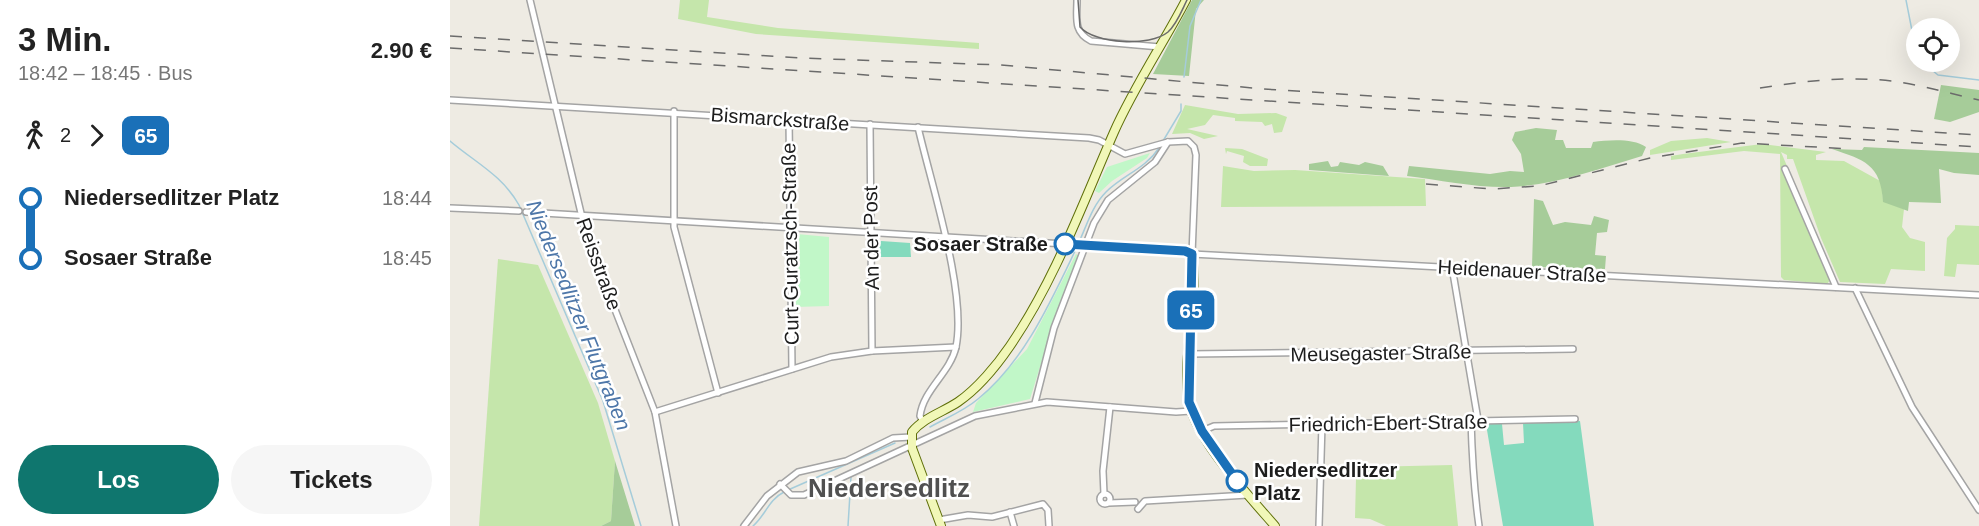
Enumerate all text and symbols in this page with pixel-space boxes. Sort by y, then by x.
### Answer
map controls [1906,18,1960,72]
button: locate [1906,18,1960,72]
text: 3 Min. [18,21,112,58]
text: 2.90 € [371,38,432,63]
text: 18:42 – 18:45 · Bus [18,62,193,84]
street label: Bismarckstraße [710,103,850,135]
icon: walk [18,119,51,152]
icon: forward [80,119,113,152]
text: 2 [60,124,71,146]
text: 65 [134,124,157,147]
street label: Curt-Guratzsch-Straße [777,143,803,345]
text: Niedersedlitzer Platz [64,185,279,210]
street label: An der Post [859,185,883,290]
text: 18:44 [382,187,432,209]
water label: Niedersedlitzer Flutgraben [522,197,636,433]
street label: Reisstraße [572,215,626,313]
place label: Sosaer Straße [913,233,1048,255]
marker: Sosaer Straße [1054,233,1076,255]
text: Sosaer Straße [64,245,212,270]
text: 18:45 [382,247,432,269]
street label: Heidenauer Straße [1437,256,1607,286]
line badge: 65 [1164,290,1218,330]
text: 65 [1179,299,1203,322]
street label: Meusegaster Straße [1290,340,1472,366]
street label: Friedrich-Ebert-Straße [1288,410,1488,436]
button: Los [18,445,219,514]
button: Tickets [231,445,432,514]
place label: Niedersedlitzer Platz [1254,459,1398,504]
marker: Niedersedlitzer Platz [1226,470,1248,492]
district label: Niedersedlitz [808,473,970,503]

